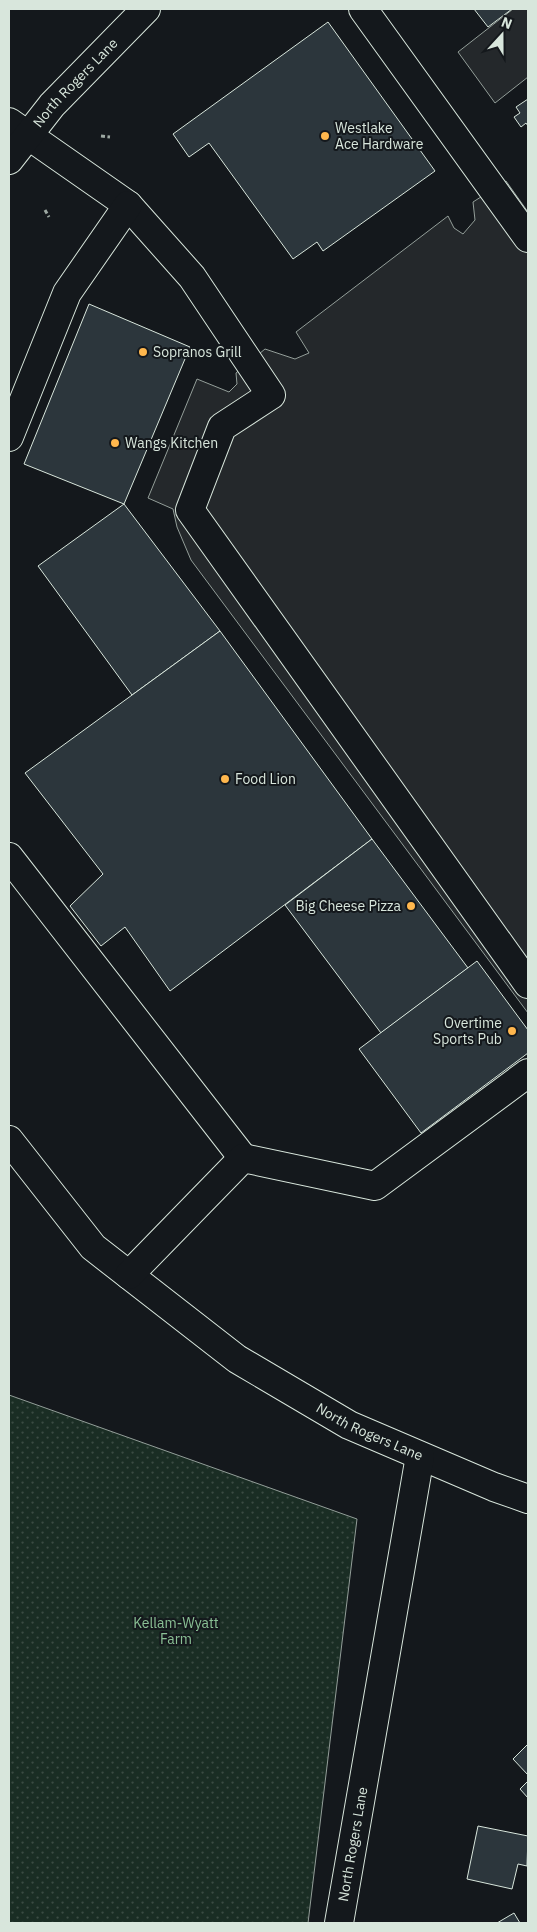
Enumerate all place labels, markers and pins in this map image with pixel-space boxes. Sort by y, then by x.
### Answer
place label: Westlake Ace Hardware [335,119,424,153]
marker: Westlake Ace Hardware [319,130,331,142]
place label: Sopranos Grill [153,343,242,361]
marker: Sopranos Grill [137,346,149,358]
place label: Wangs Kitchen [125,434,218,452]
marker: Wangs Kitchen [109,437,121,449]
place label: Food Lion [235,770,296,788]
marker: Food Lion [219,773,231,785]
place label: Big Cheese Pizza [295,897,402,915]
marker: Big Cheese Pizza [405,900,417,912]
place label: Overtime Sports Pub [433,1014,502,1048]
marker: Overtime Sports Pub [506,1025,518,1037]

